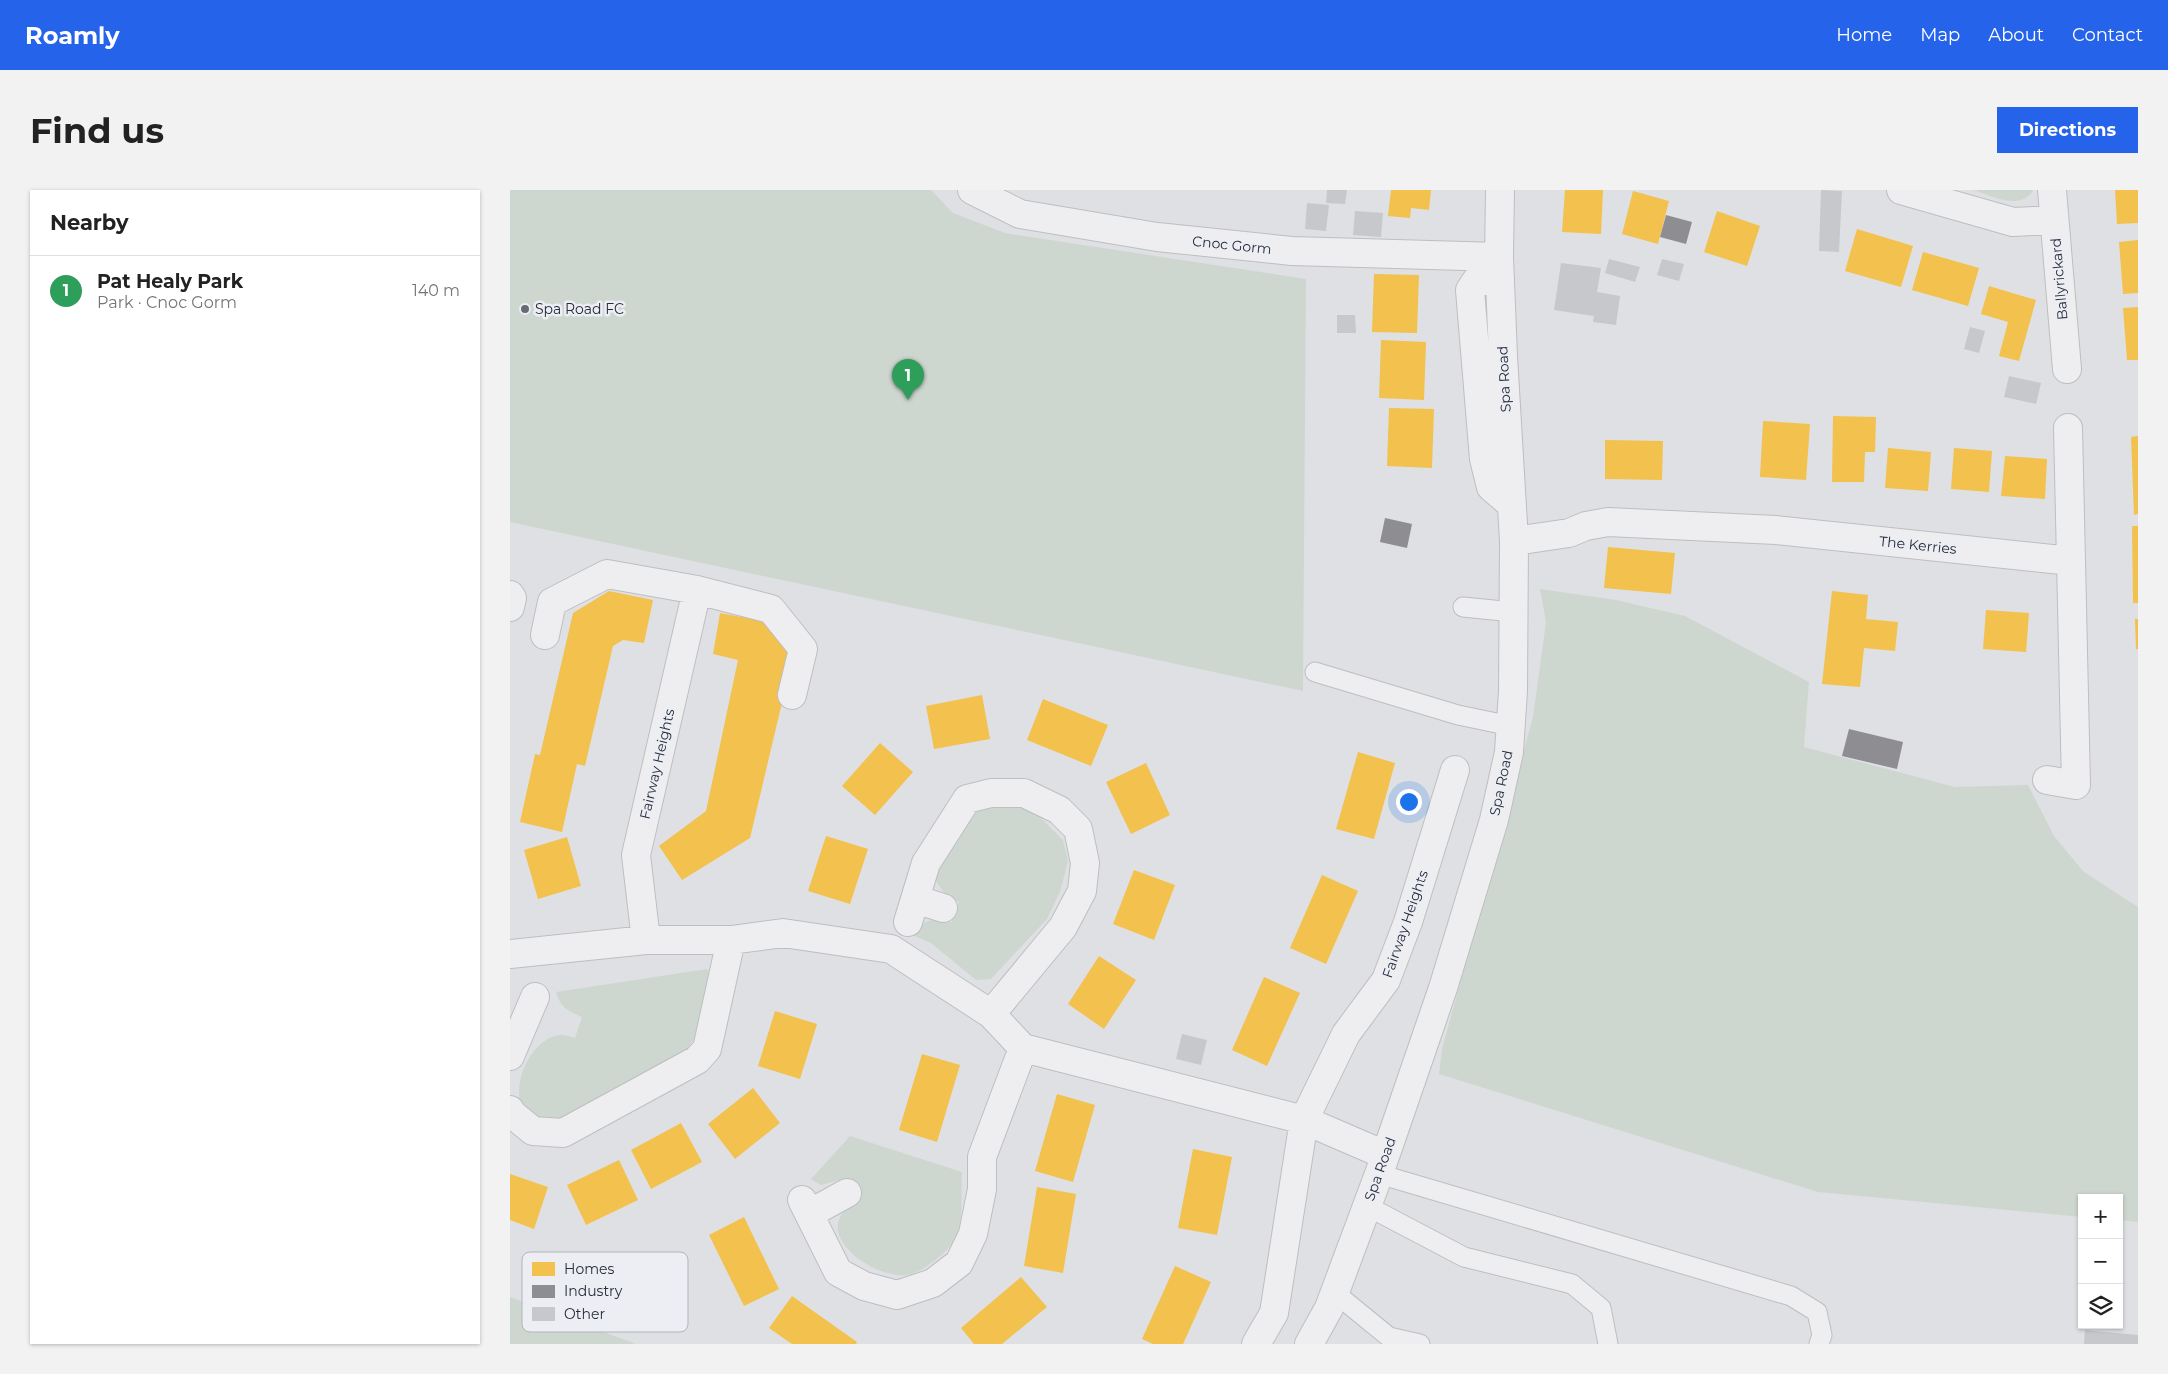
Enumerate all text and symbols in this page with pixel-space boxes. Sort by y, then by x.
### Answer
text: Roamly [25,21,120,50]
text: Home [1836,24,1892,46]
text: Map [1920,24,1960,46]
text: About [1988,24,2044,46]
text: Contact [2072,24,2143,46]
button: Directions [1997,107,2138,153]
text: Find us [30,109,164,152]
text: Nearby [50,210,129,235]
street label: Cnoc Gorm [1191,232,1273,258]
street label: Ballyrickard [2046,237,2072,321]
text: Pat Healy Park [97,270,243,293]
text: 1 [63,281,69,300]
text: 140 m [412,281,460,300]
text: Park · Cnoc Gorm [97,293,237,312]
place label: Spa Road FC [535,300,624,318]
marker: Spa Road FC [519,303,531,315]
street label: Spa Road [1493,345,1515,413]
pin: 1 [892,359,924,400]
street label: The Kerries [1878,532,1958,558]
street label: Fairway Heights [636,707,679,821]
street label: Spa Road [1485,749,1517,817]
your location [1396,789,1422,815]
street label: Fairway Heights [1378,868,1432,980]
street label: Spa Road [1360,1135,1400,1203]
map controls [2078,1194,2123,1329]
button: + [2078,1194,2123,1239]
button: − [2078,1239,2123,1284]
legend [522,1252,688,1332]
text: Homes [564,1260,614,1278]
text: Industry [564,1282,623,1300]
button: layers [2078,1284,2123,1329]
text: Other [564,1305,605,1323]

